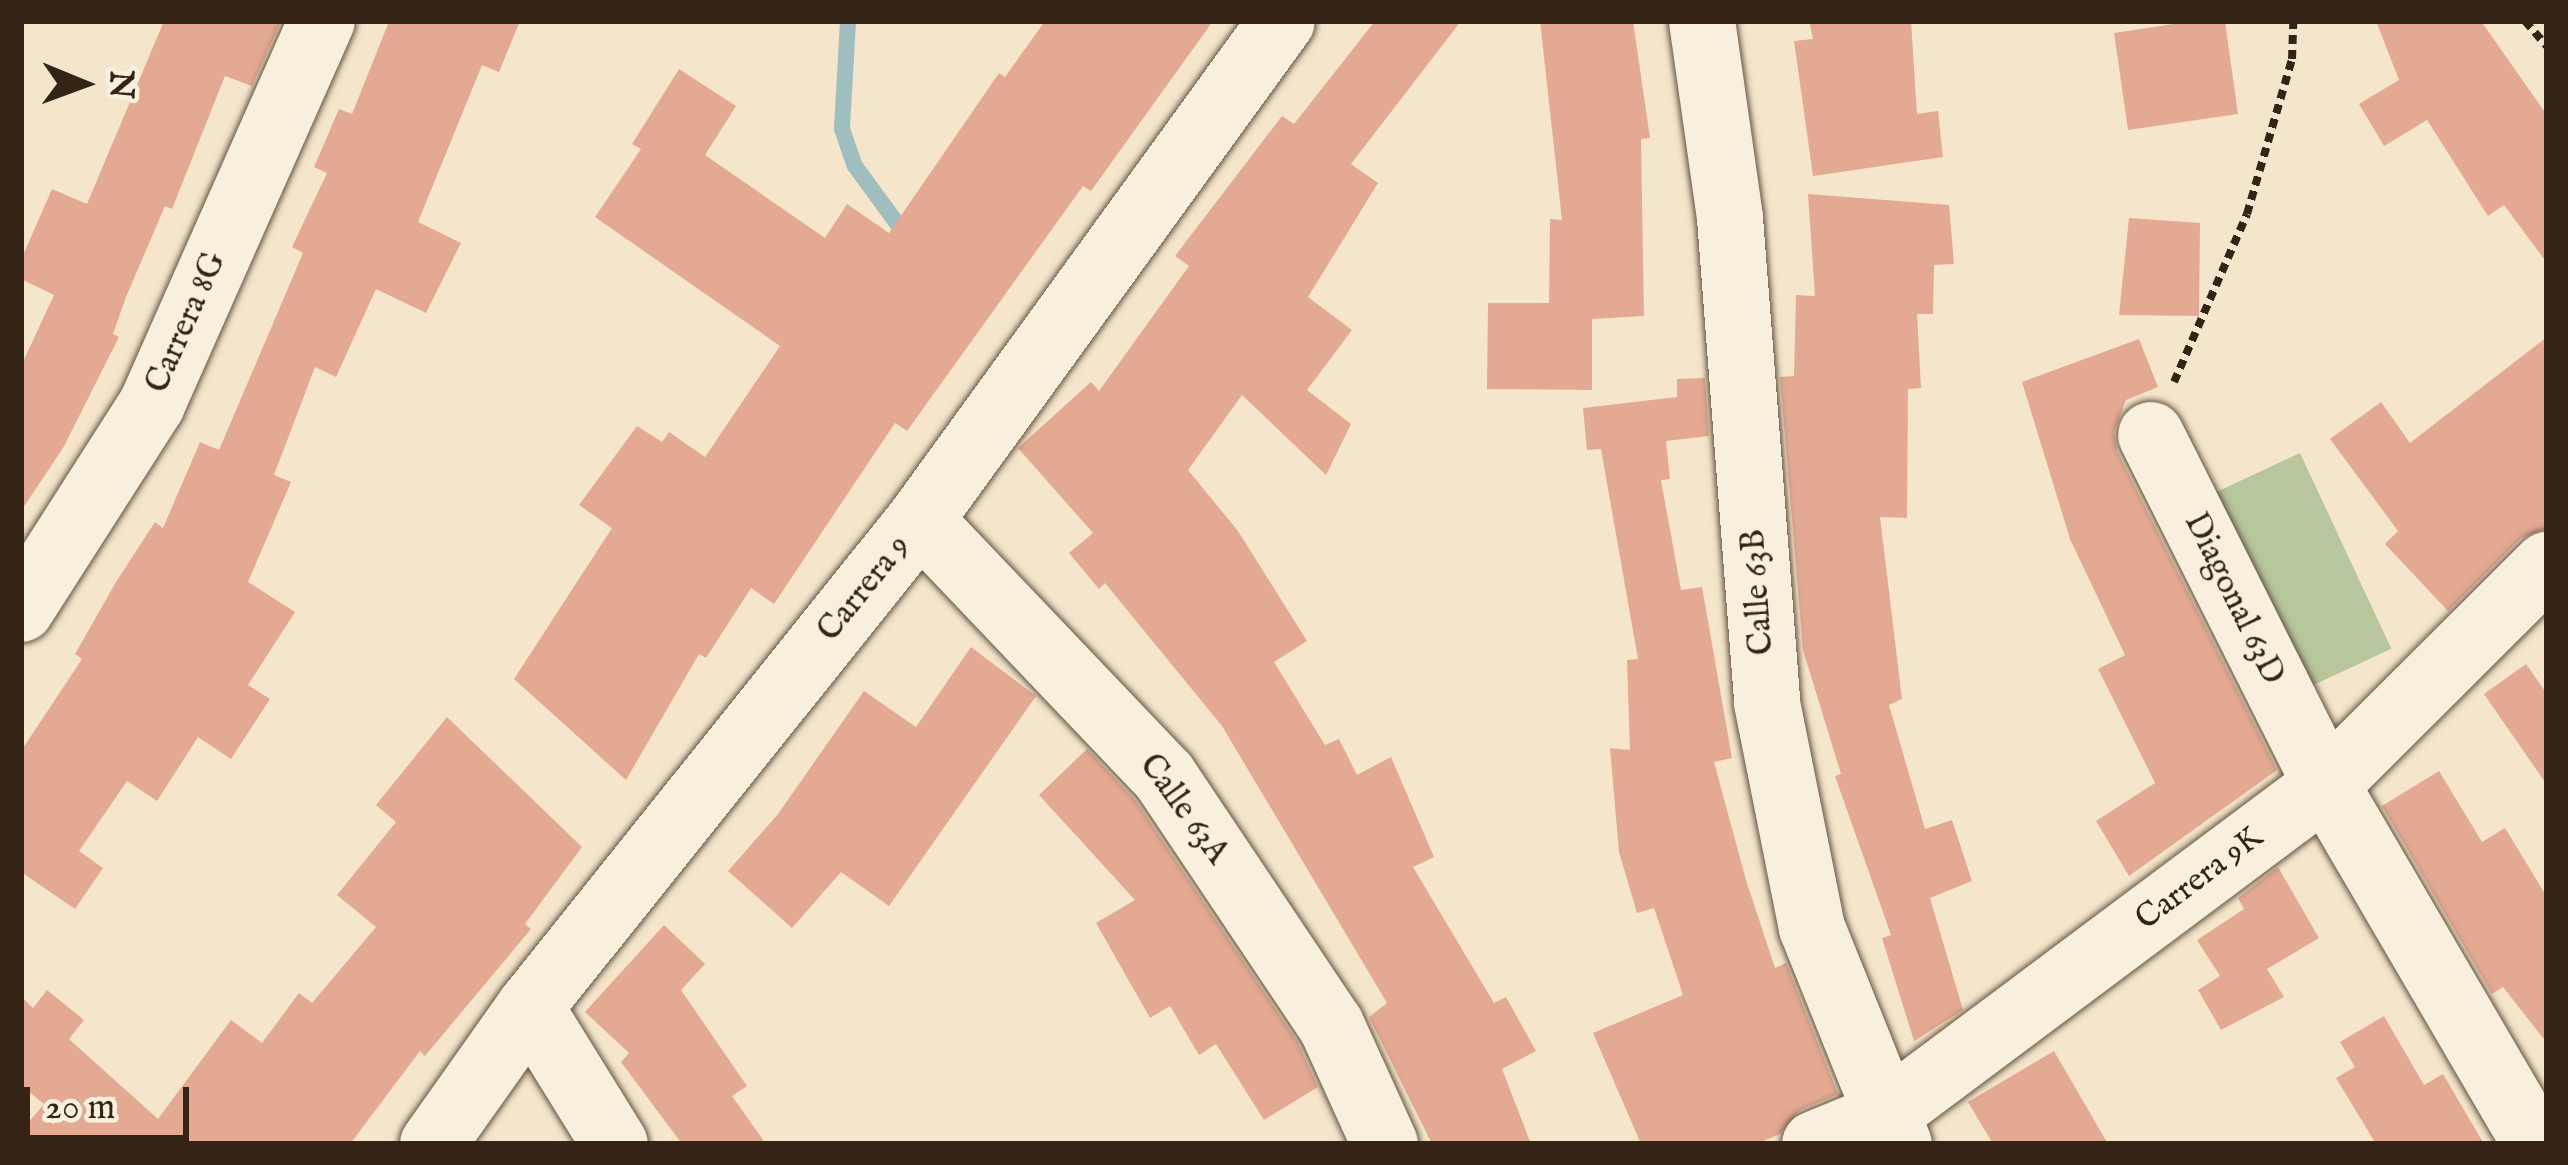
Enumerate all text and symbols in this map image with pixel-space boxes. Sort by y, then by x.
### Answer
north arrow [24,24,144,144]
text: N [99,70,141,99]
street label: Carrera 8G [138,246,236,400]
street label: Diagonal 63D [2174,507,2292,691]
street label: Carrera 9 [810,528,920,650]
street label: Calle 63B [1735,528,1783,656]
street label: Calle 63A [1130,747,1236,873]
street label: Carrera 9K [2129,818,2271,940]
scale bar [30,1063,195,1137]
text: 20 m [45,1085,115,1131]

